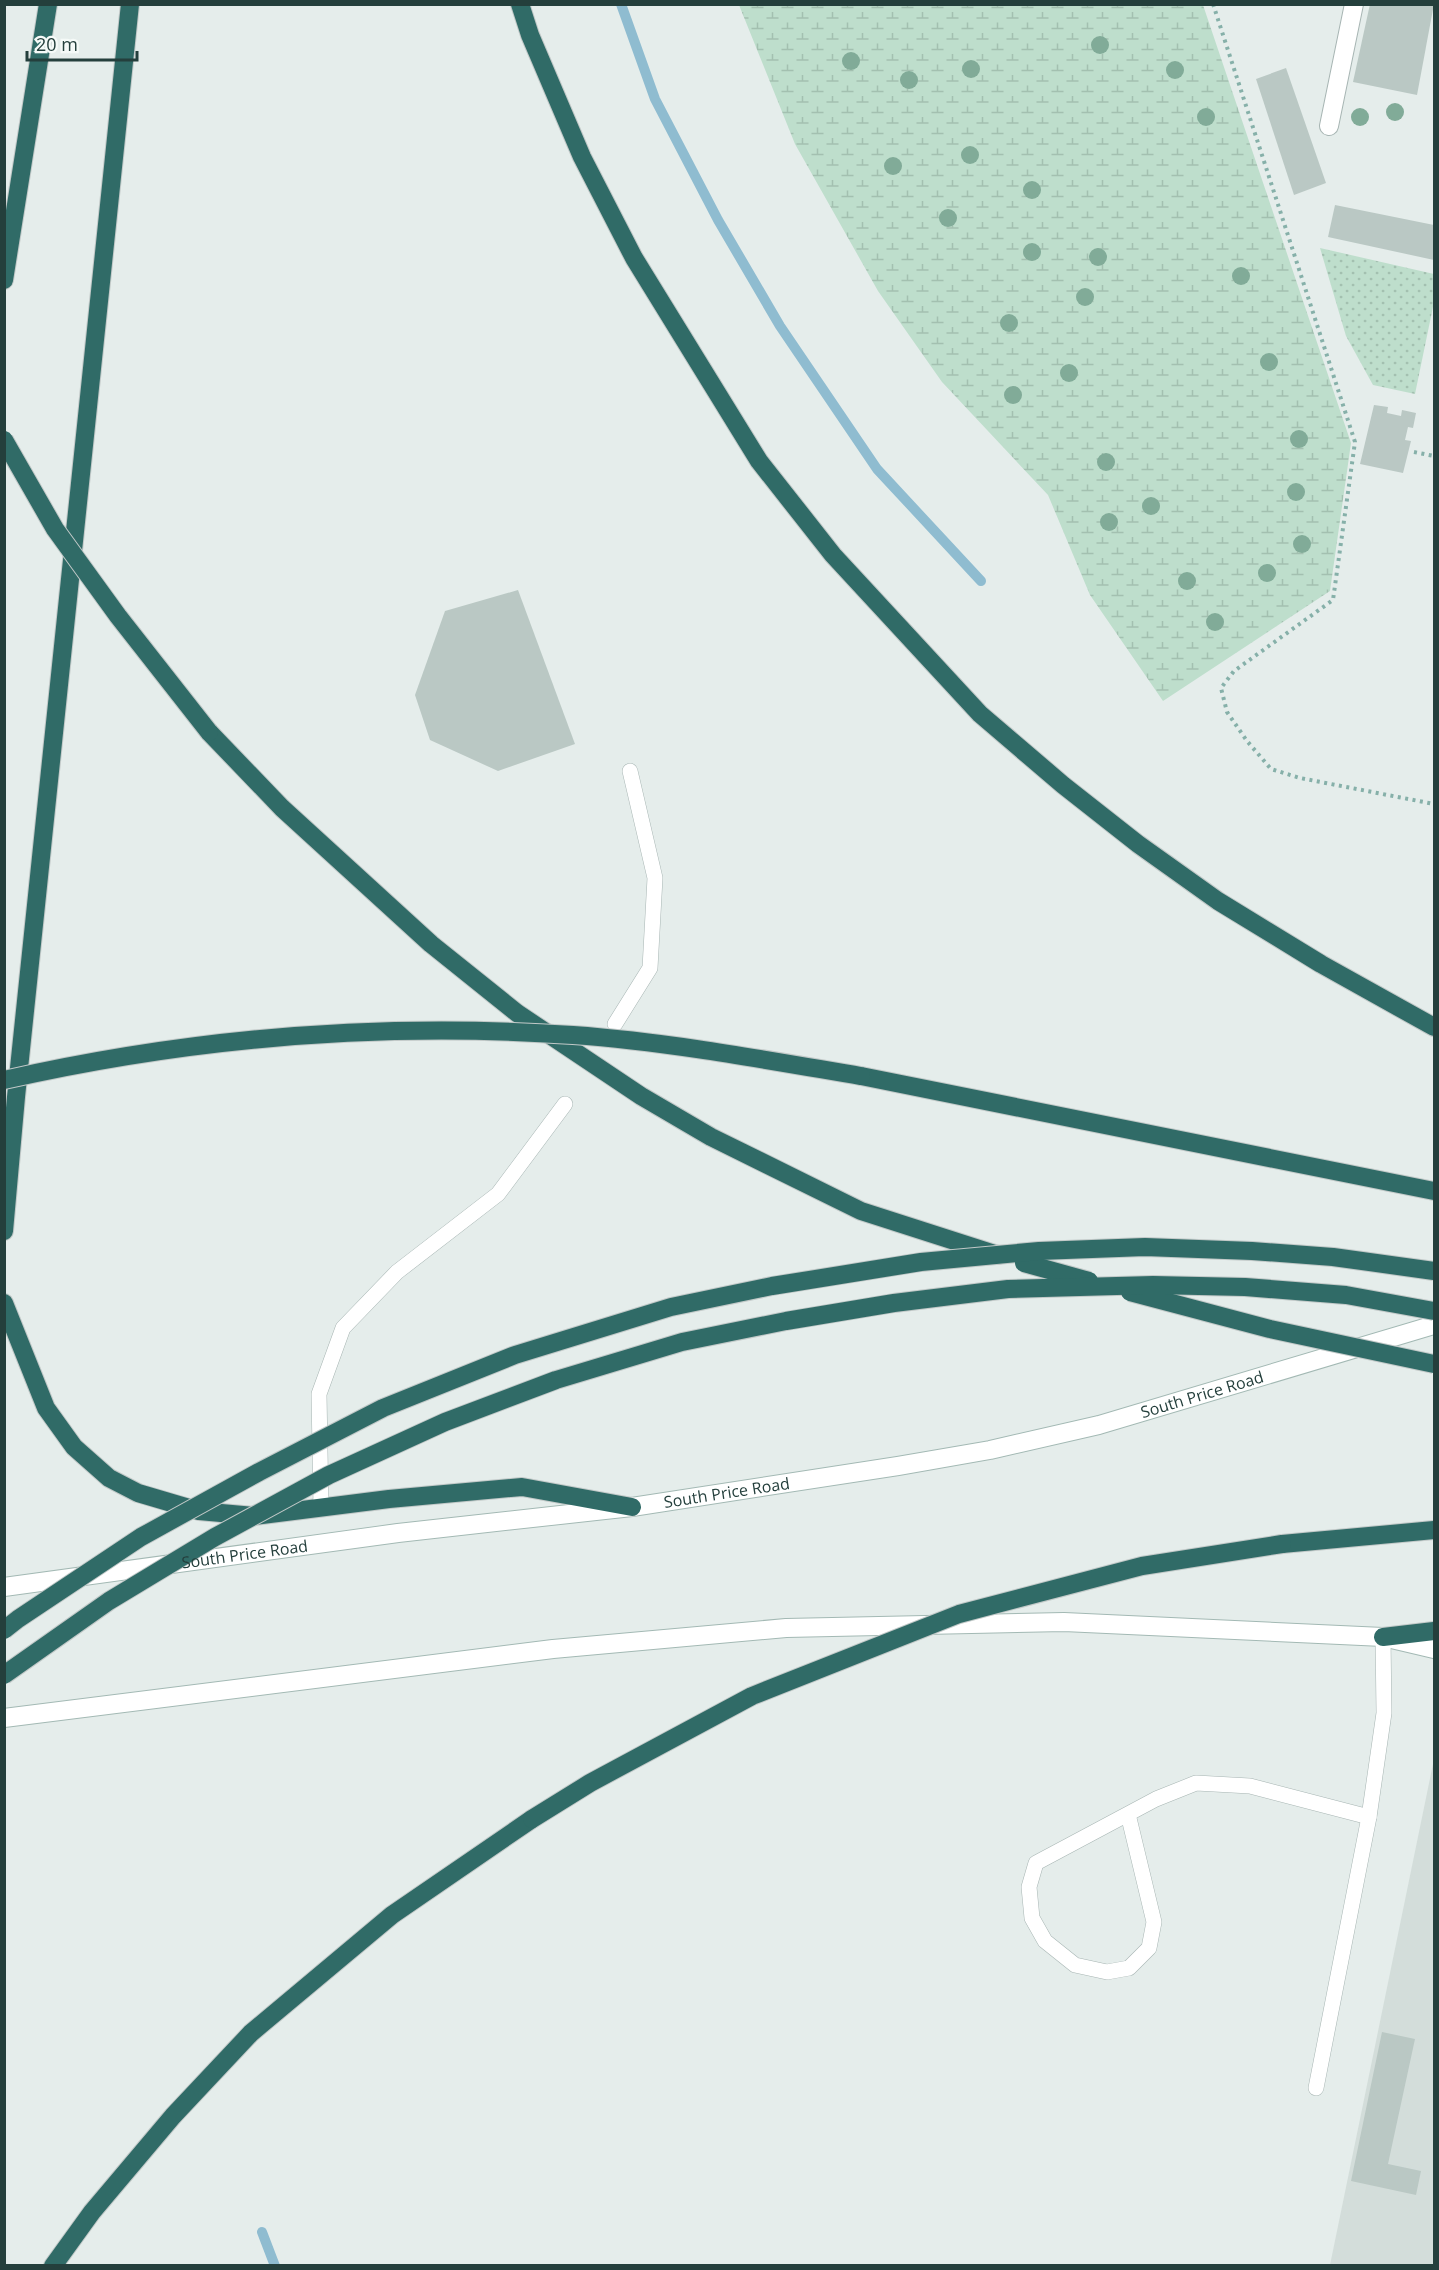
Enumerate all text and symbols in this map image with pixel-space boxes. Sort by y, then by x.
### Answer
scale bar [27,24,136,62]
text: 20 m [36,32,78,56]
street label: South Price Road [1138,1366,1266,1423]
street label: South Price Road [662,1472,791,1513]
street label: South Price Road [180,1534,309,1574]

